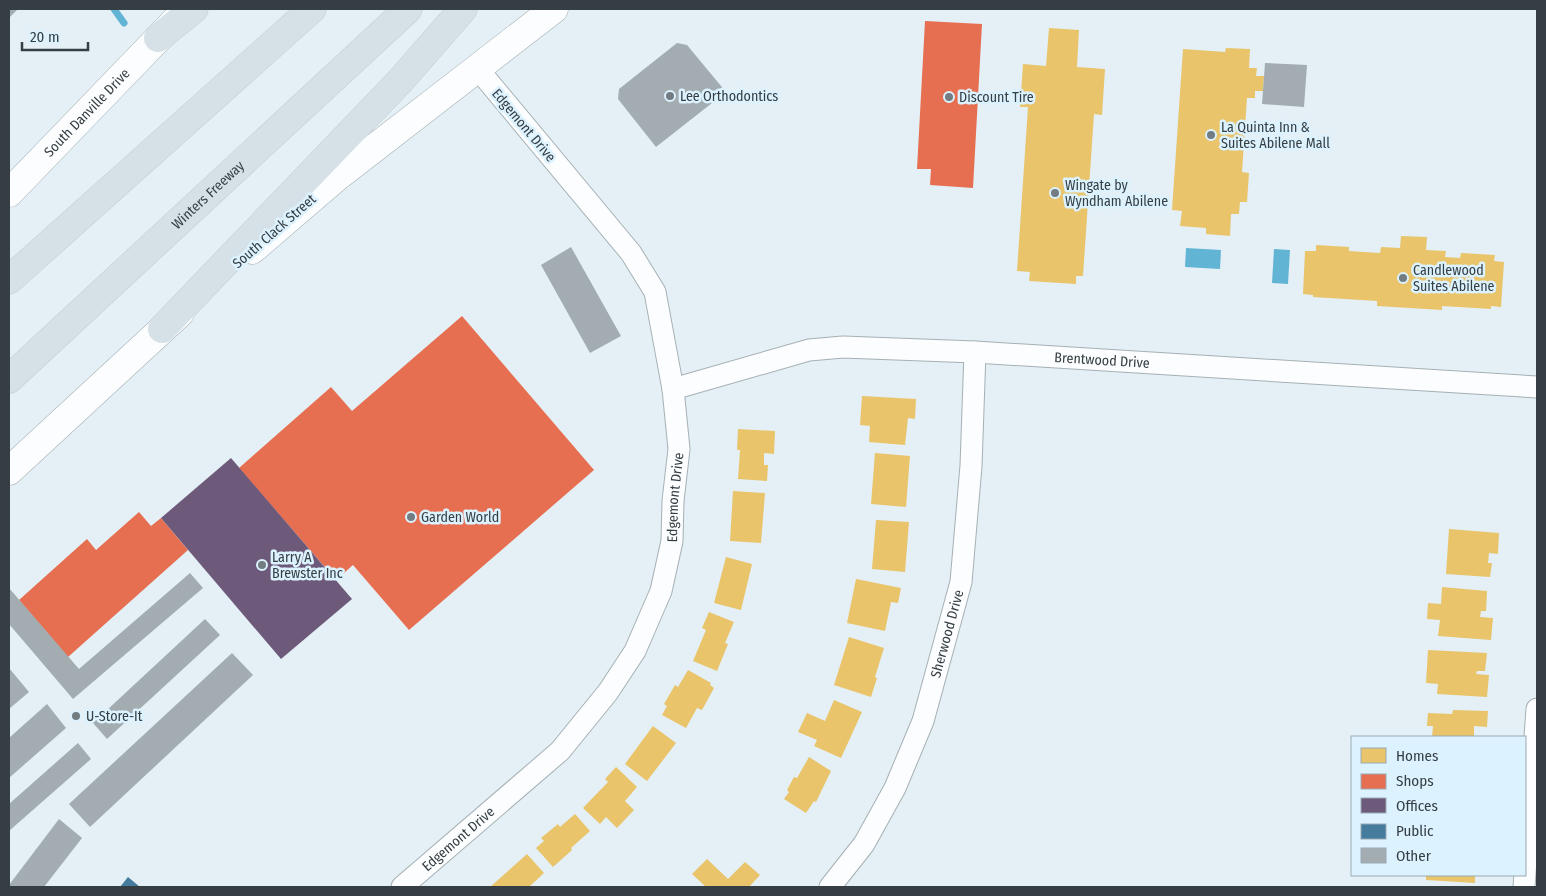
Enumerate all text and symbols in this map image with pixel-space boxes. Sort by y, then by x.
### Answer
scale bar [22,20,89,52]
text: 20 m [30,28,60,46]
street label: South Danville Drive [41,65,134,160]
street label: Edgemont Drive [488,85,559,165]
place label: Lee Orthodontics [680,88,778,105]
place label: Discount Tire [959,89,1034,106]
marker: Lee Orthodontics [664,90,676,102]
marker: Discount Tire [943,91,955,103]
place label: La Quinta Inn & Suites Abilene Mall [1221,119,1330,152]
marker: La Quinta Inn & Suites Abilene Mall [1205,129,1217,141]
street label: Winters Freeway [168,157,248,233]
place label: Wingate by Wyndham Abilene [1065,177,1168,210]
marker: Wingate by Wyndham Abilene [1049,187,1061,199]
street label: South Clack Street [229,190,320,272]
place label: Candlewood Suites Abilene [1413,262,1495,295]
marker: Candlewood Suites Abilene [1397,272,1409,284]
street label: Brentwood Drive [1054,349,1150,372]
street label: Edgemont Drive [664,451,688,543]
place label: Garden World [421,509,499,526]
marker: Garden World [405,511,417,523]
place label: Larry A Brewster Inc [272,549,343,582]
marker: Larry A Brewster Inc [256,559,268,571]
street label: Sherwood Drive [927,588,968,680]
place label: U-Store-It [86,708,143,725]
marker: U-Store-It [70,710,82,722]
legend [1351,736,1526,876]
text: Homes [1396,747,1438,765]
text: Shops [1396,772,1434,790]
text: Offices [1396,797,1438,815]
street label: Edgemont Drive [419,803,498,875]
text: Public [1396,822,1434,840]
text: Other [1396,847,1432,865]

